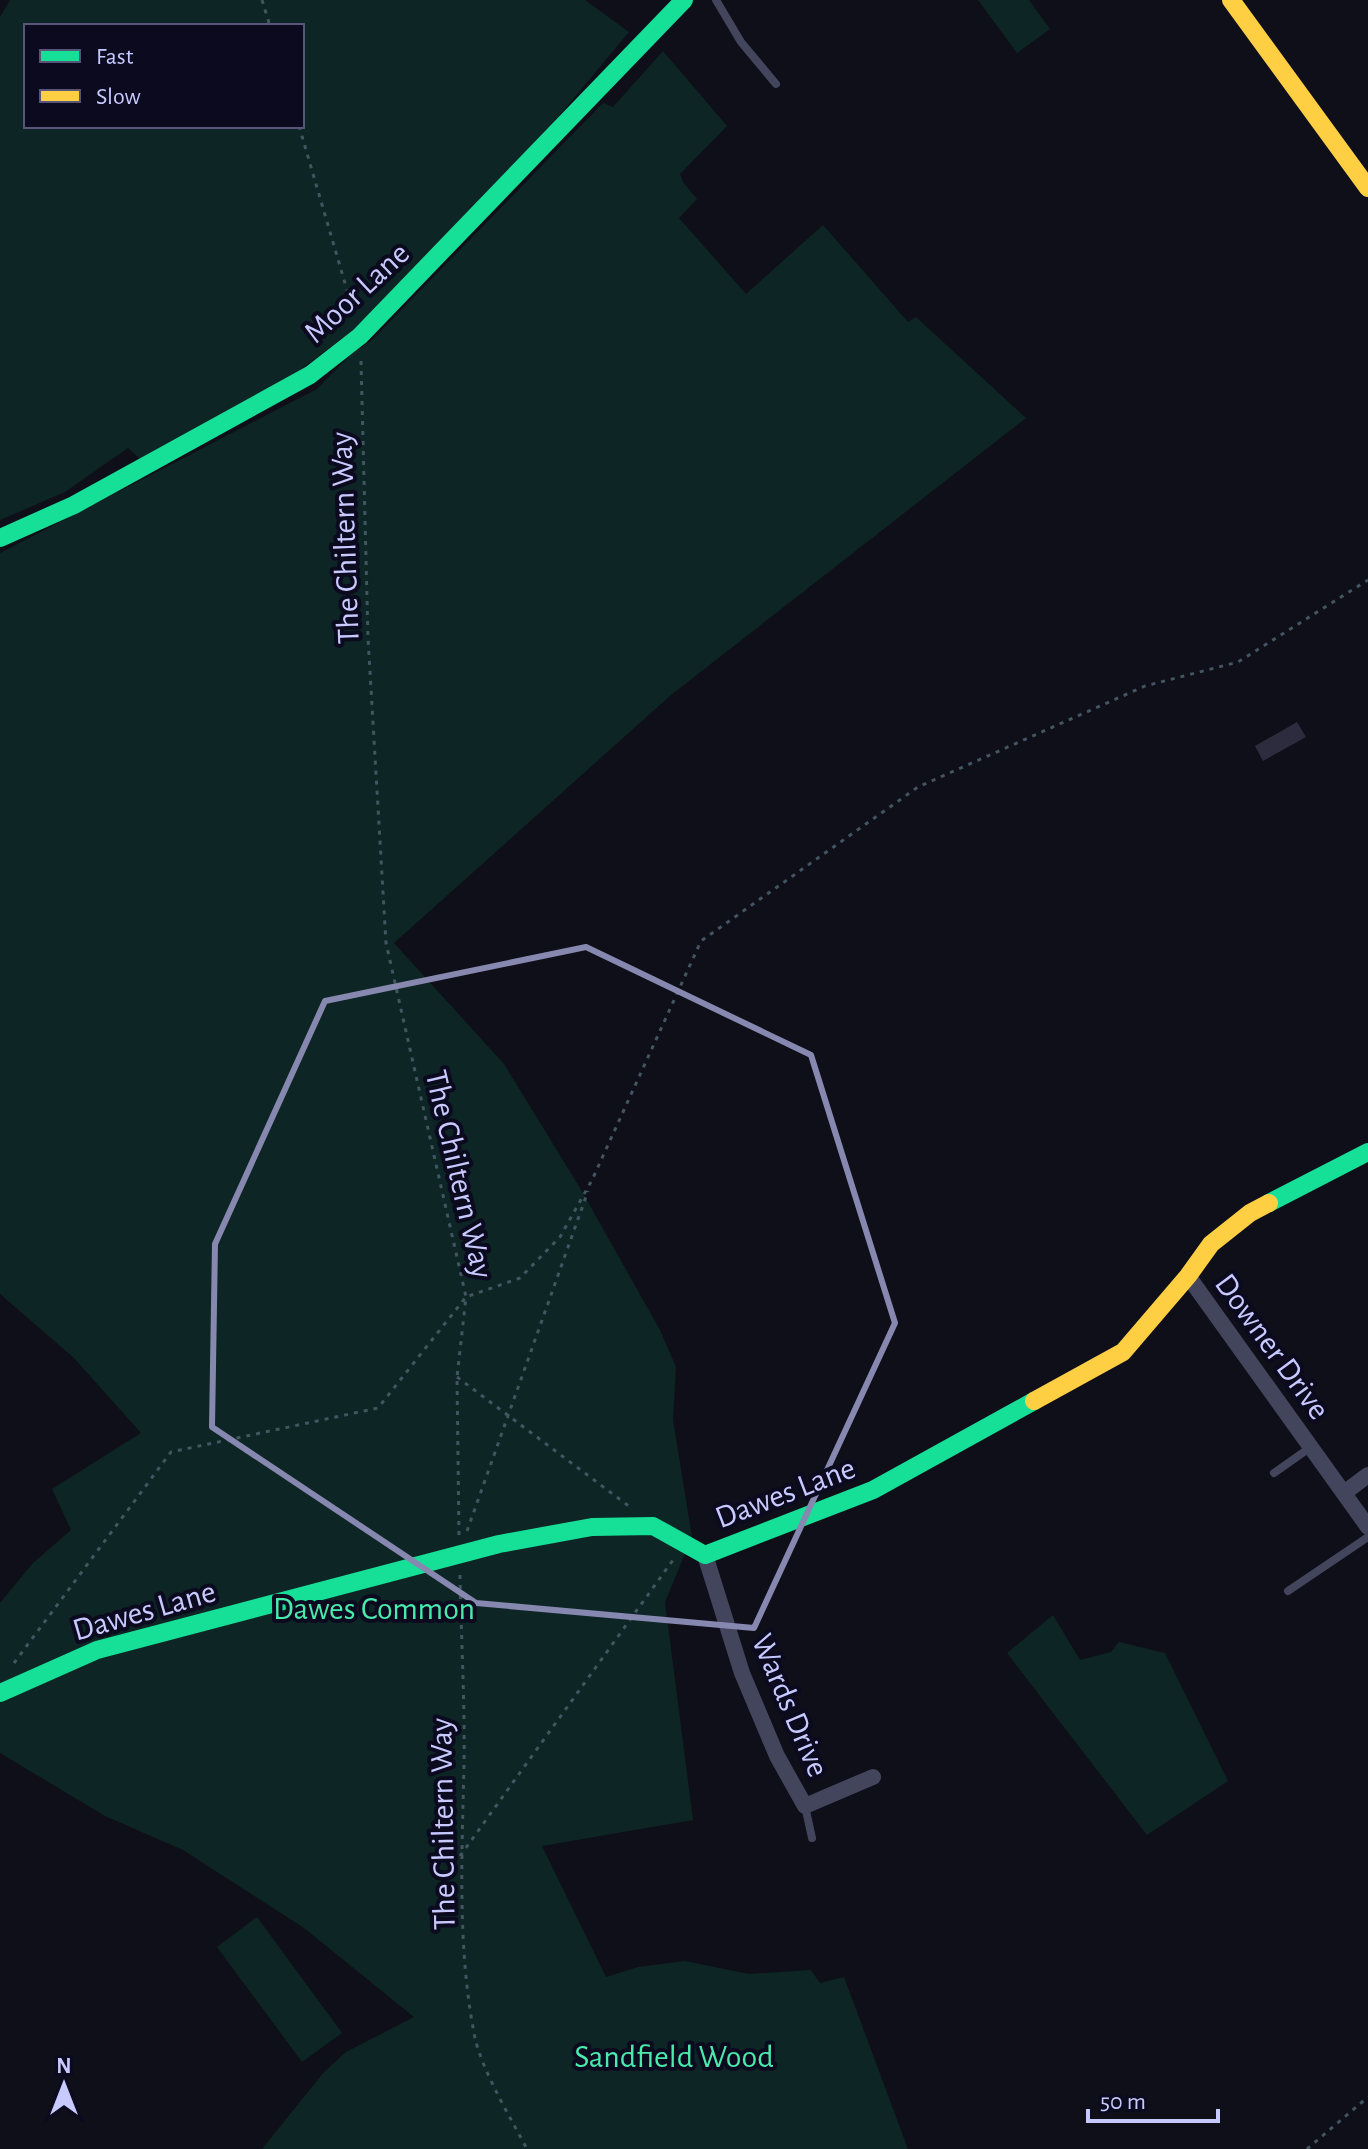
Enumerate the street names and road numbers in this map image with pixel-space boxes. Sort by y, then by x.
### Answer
street label: Moor Lane [298,237,415,349]
street label: The Chiltern Way [325,431,365,645]
street label: The Chiltern Way [420,1067,499,1282]
street label: Downer Drive [1209,1268,1335,1425]
street label: Dawes Lane [711,1452,860,1534]
street label: Dawes Lane [69,1575,219,1647]
street label: Wards Drive [746,1629,834,1782]
street label: The Chiltern Way [425,1717,461,1930]

